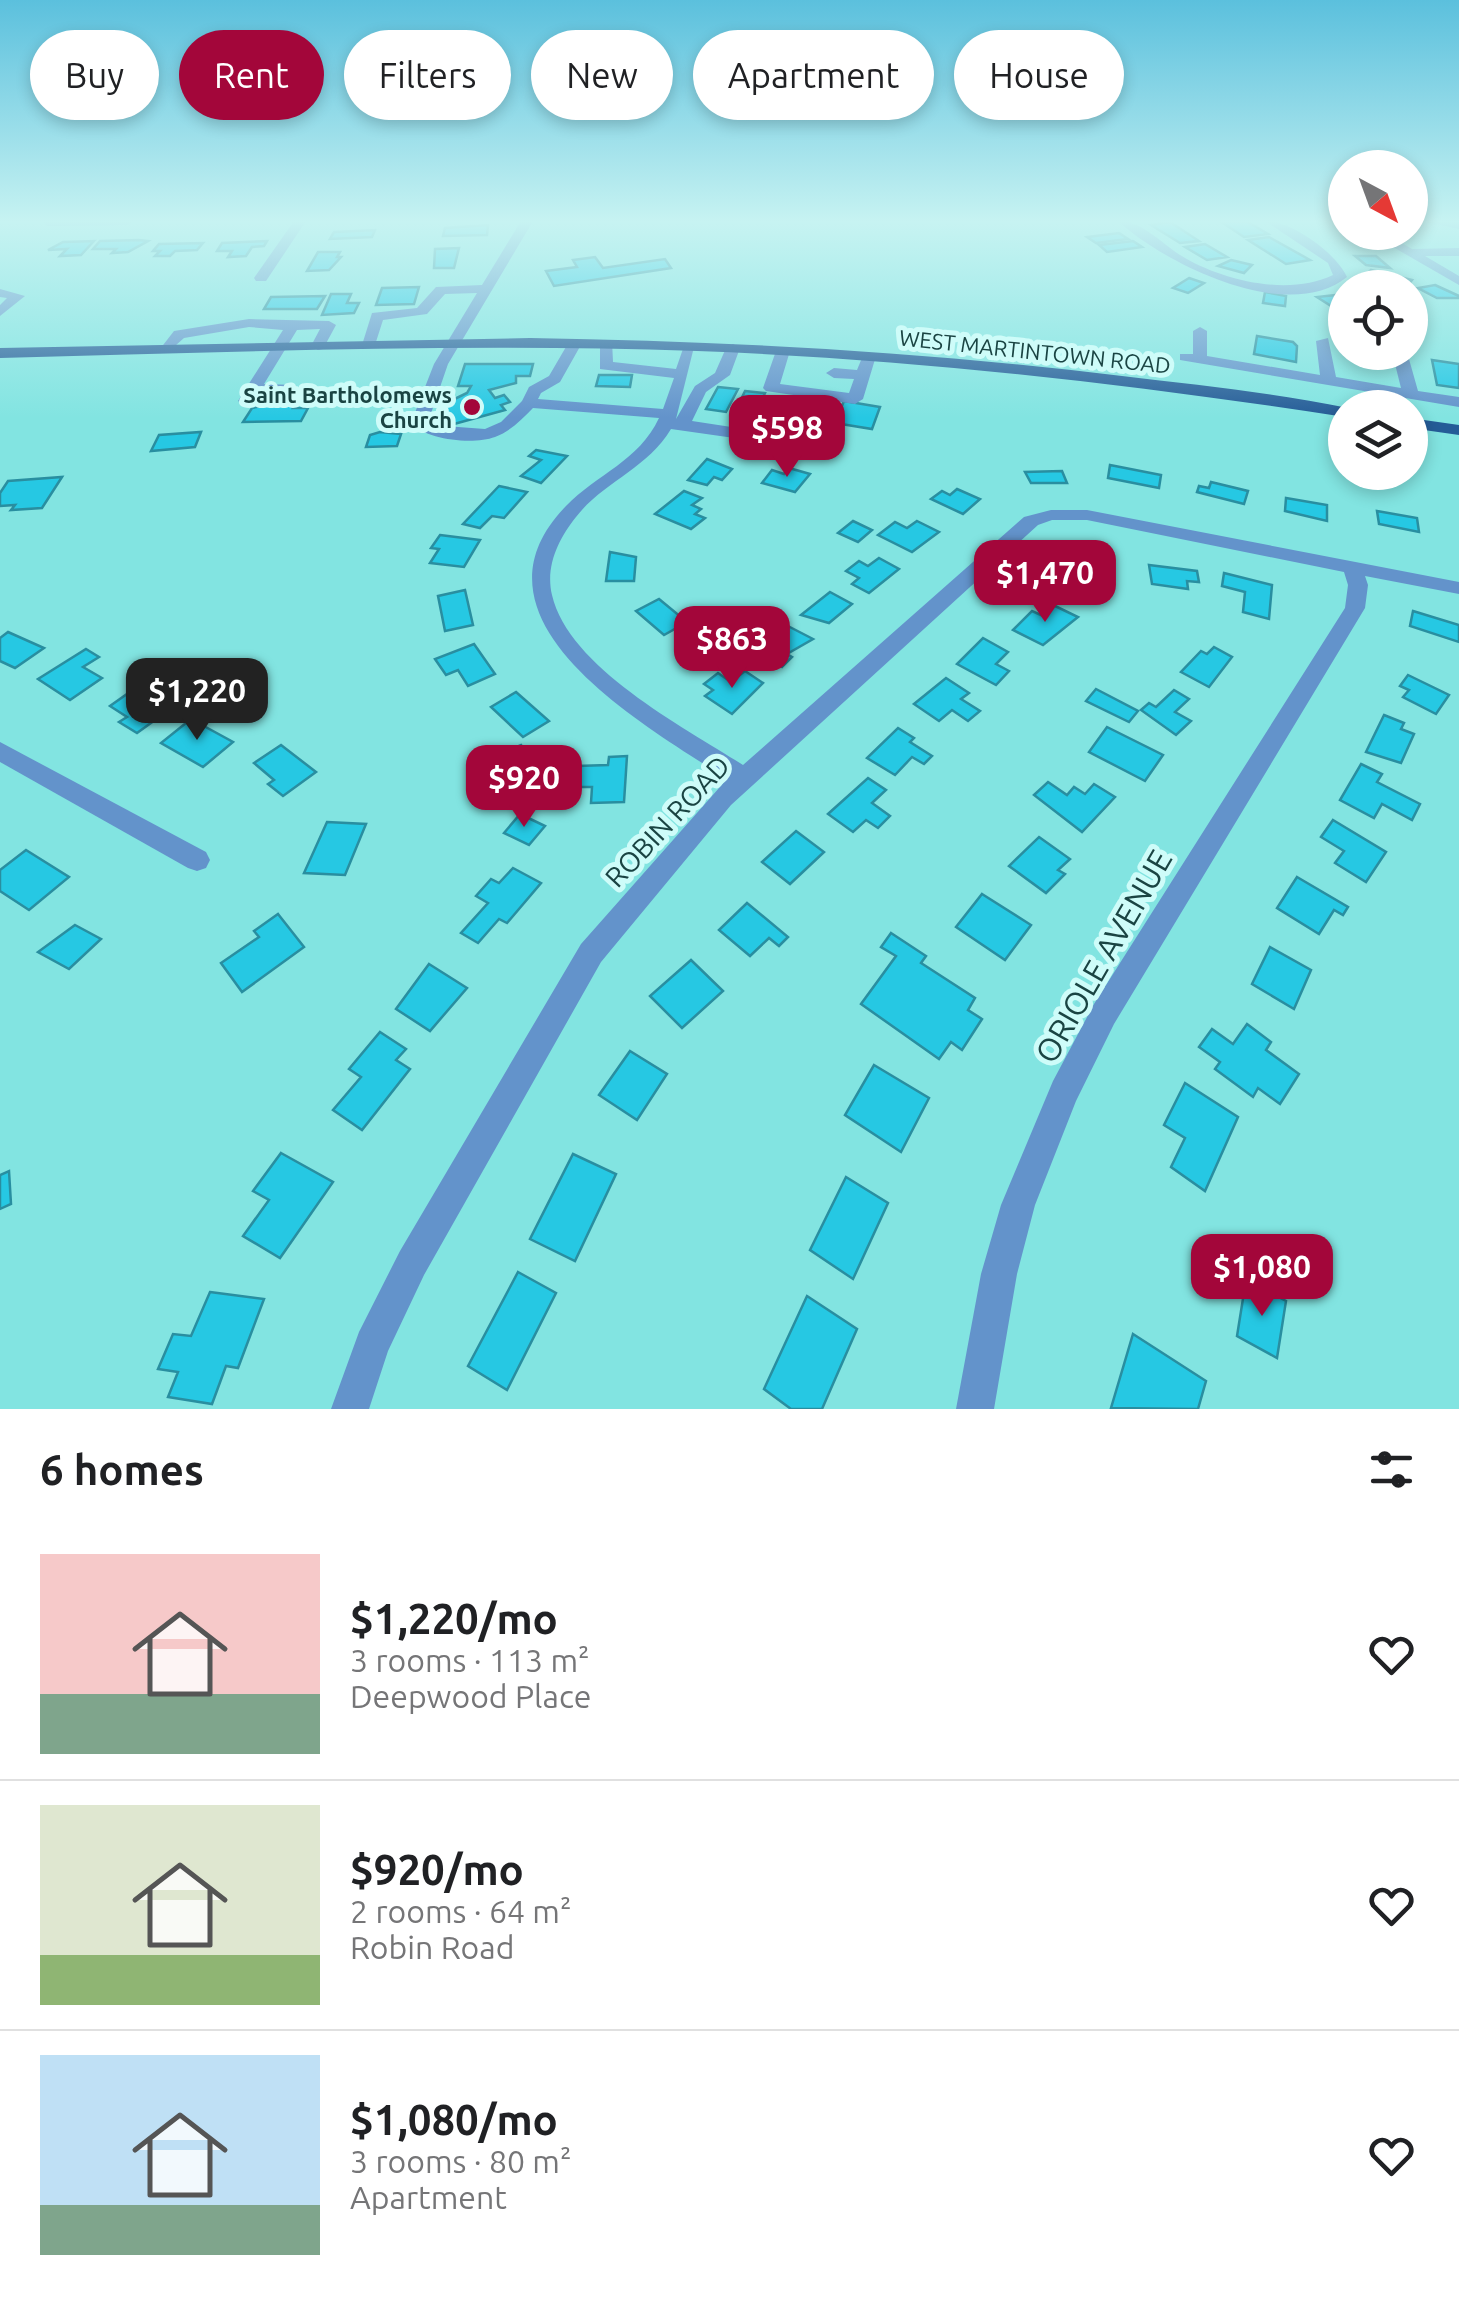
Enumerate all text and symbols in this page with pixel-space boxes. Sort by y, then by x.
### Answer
chip: Buy [30,30,159,120]
chip: Rent [179,30,324,120]
chip: Filters [344,30,511,120]
chip: New [531,30,673,120]
chip: Apartment [693,30,934,120]
chip: House [954,30,1124,120]
north arrow [1328,150,1428,250]
map controls [1328,150,1428,490]
button: locate [1328,270,1428,370]
street label: WEST MARTINTOWN ROAD [898,324,1172,378]
place label: Saint Bartholomews Church [243,382,452,432]
button: layers [1328,390,1428,490]
pin: $598 [728,395,846,480]
marker: Saint Bartholomews Church [461,396,483,418]
text: $598 [751,409,823,445]
pin: $1,470 [964,540,1126,625]
text: $1,470 [996,554,1094,590]
pin: $863 [673,606,791,691]
text: $863 [696,620,768,656]
pin: $1,220 [116,658,278,743]
text: $1,220 [148,672,246,708]
pin: $920 [465,745,583,830]
street label: ROBIN ROAD [599,749,735,893]
text: $920 [488,759,560,795]
street label: ORIOLE AVENUE [1028,843,1178,1069]
pin: $1,080 [1181,1234,1343,1319]
text: $1,080 [1213,1248,1311,1284]
icon: filters [1364,1442,1419,1497]
text: 6 homes [40,1446,204,1493]
icon: home [120,1594,240,1714]
text: $1,220/mo [350,1595,558,1642]
icon: heart [1364,1627,1419,1682]
text: 3 rooms · 113 m² [350,1642,590,1678]
text: Deepwood Place [350,1678,591,1714]
icon: home [120,1845,240,1965]
text: $920/mo [350,1846,524,1893]
icon: heart [1364,1878,1419,1933]
text: 2 rooms · 64 m² [350,1893,571,1929]
text: Robin Road [350,1929,514,1965]
icon: home [120,2095,240,2215]
text: $1,080/mo [350,2096,558,2143]
icon: heart [1364,2128,1419,2183]
text: 3 rooms · 80 m² [350,2143,571,2179]
text: Apartment [350,2179,507,2215]

